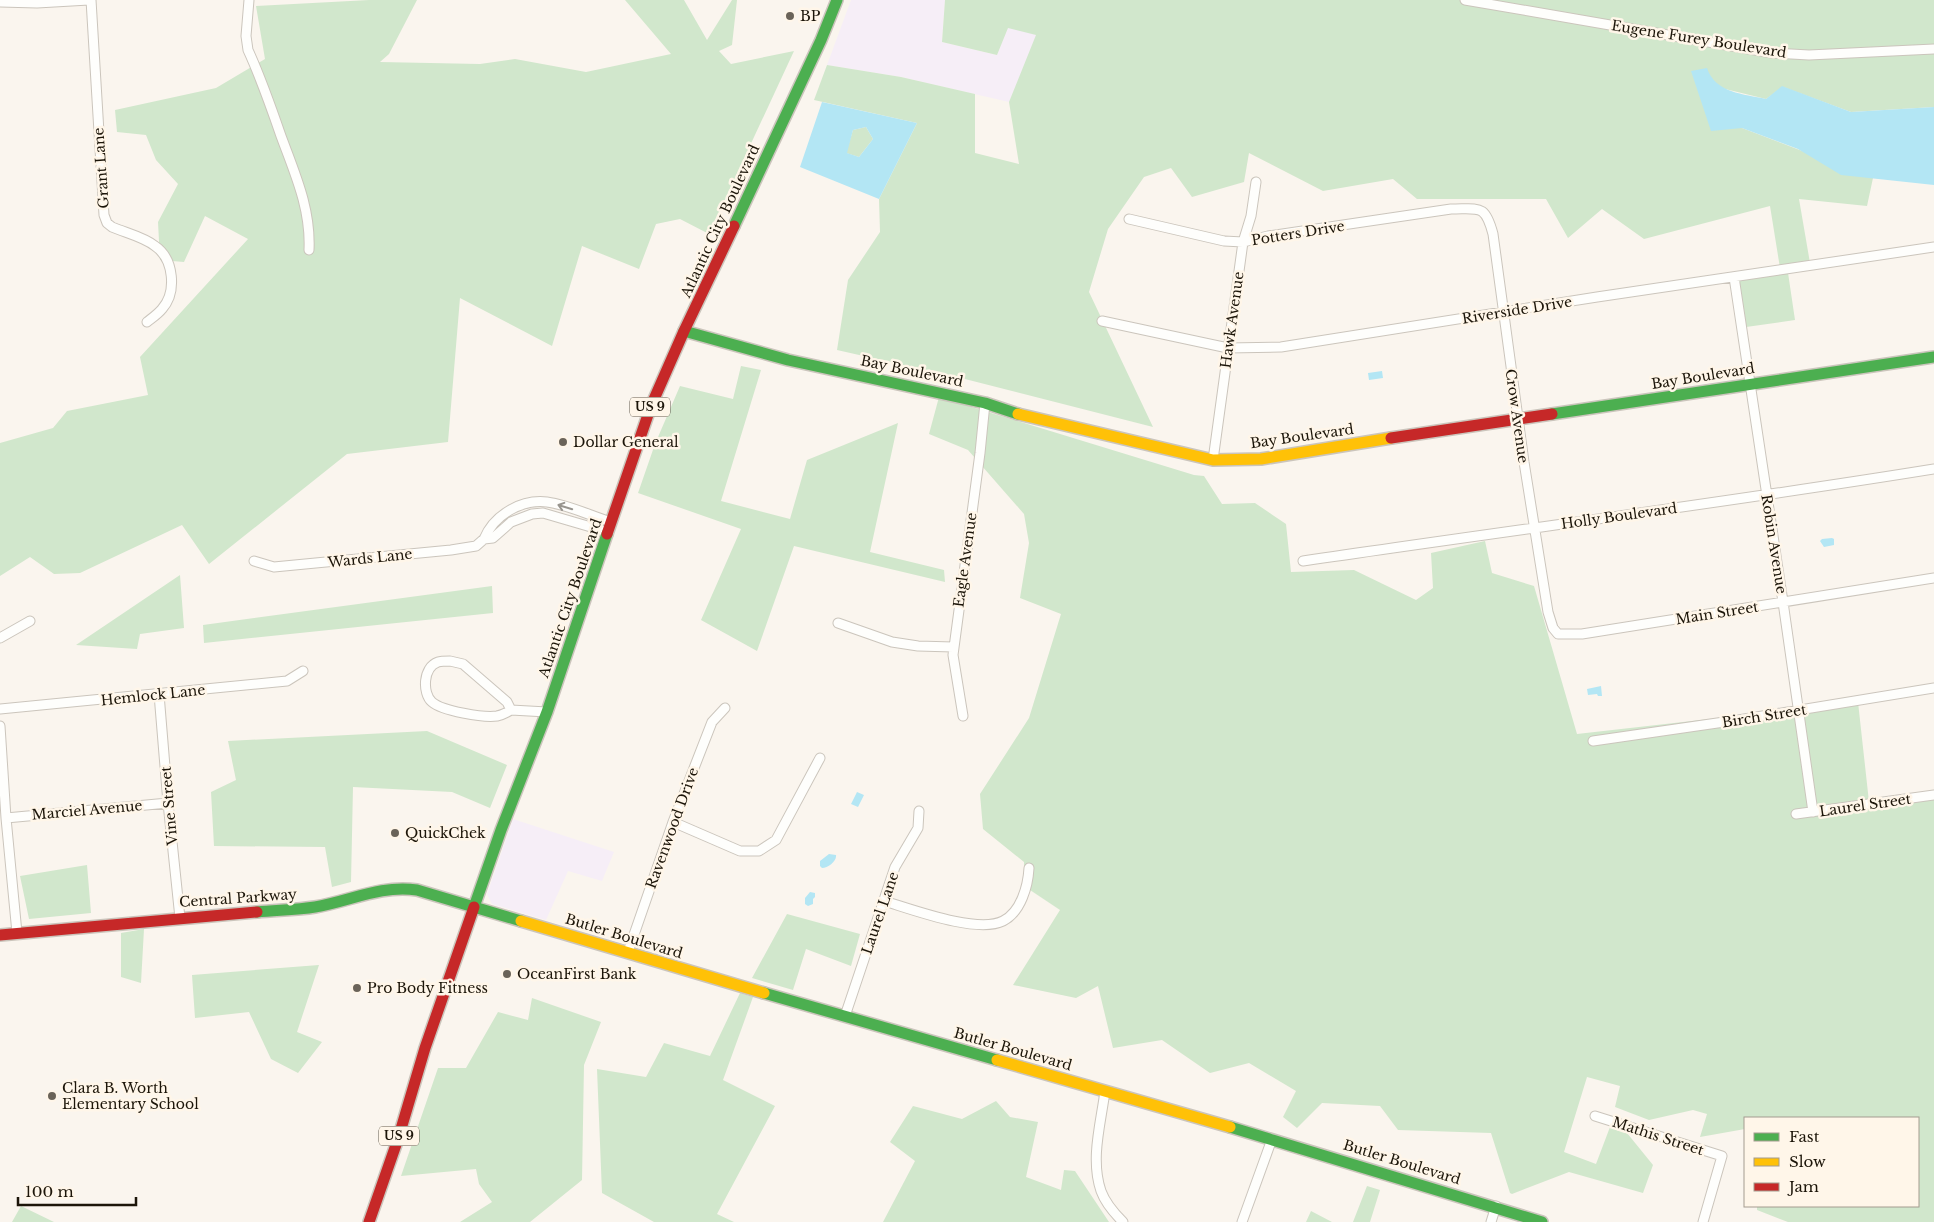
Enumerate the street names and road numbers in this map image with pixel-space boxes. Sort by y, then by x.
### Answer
street label: Eugene Furey Boulevard [1610,16,1788,62]
street label: Grant Lane [89,127,113,209]
street label: Atlantic City Boulevard [676,141,764,301]
street label: Potters Drive [1250,217,1346,249]
street label: Hawk Avenue [1216,270,1248,370]
street label: Riverside Drive [1461,292,1573,328]
street label: Bay Boulevard [859,351,966,391]
street label: Bay Boulevard [1650,359,1757,393]
street label: Crow Avenue [1501,368,1533,464]
road number: US 9 [630,398,670,417]
street label: Bay Boulevard [1249,420,1356,452]
street label: Robin Avenue [1757,493,1791,595]
street label: Holly Boulevard [1560,499,1679,533]
street label: Eagle Avenue [949,511,981,609]
street label: Atlantic City Boulevard [534,516,606,681]
street label: Wards Lane [326,545,413,571]
street label: Main Street [1674,597,1760,628]
street label: Hemlock Lane [100,681,206,709]
street label: Birch Street [1720,700,1808,732]
street label: Vine Street [157,765,182,847]
street label: Ravenwood Drive [642,765,702,891]
street label: Laurel Street [1818,790,1913,820]
street label: Marciel Avenue [31,796,143,824]
street label: Laurel Lane [857,869,903,957]
street label: Central Parkway [179,885,297,911]
street label: Butler Boulevard [563,910,686,963]
street label: Butler Boulevard [952,1024,1075,1075]
street label: Mathis Street [1610,1113,1707,1159]
road number: US 9 [379,1126,419,1146]
street label: Butler Boulevard [1341,1136,1464,1189]

